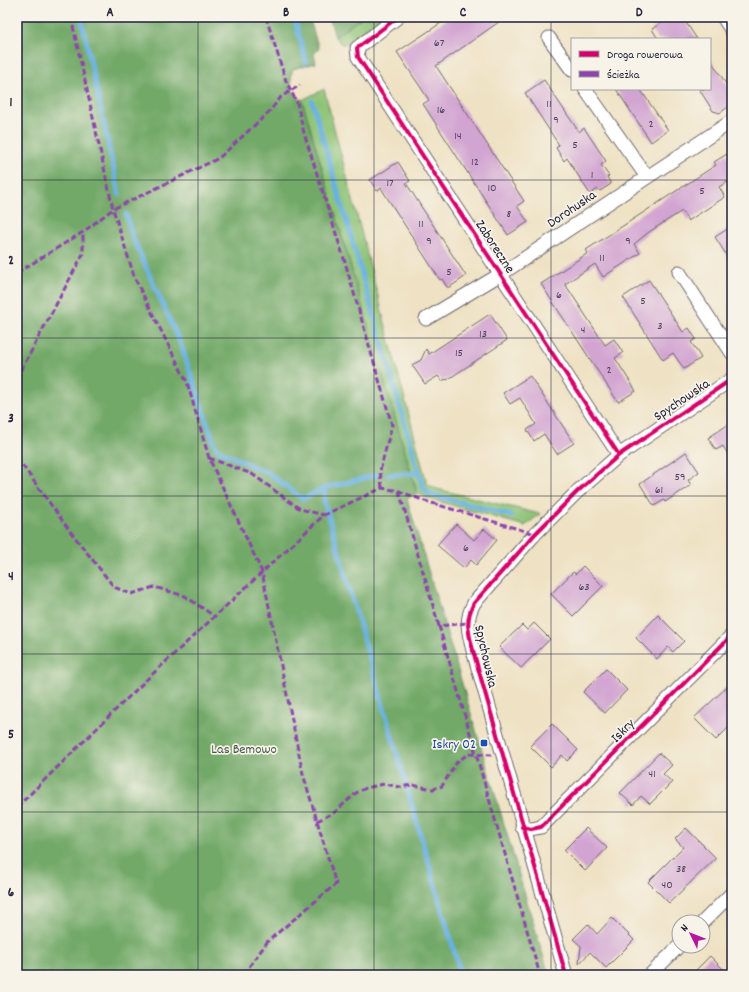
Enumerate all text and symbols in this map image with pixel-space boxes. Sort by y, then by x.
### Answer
text: A [106,4,114,23]
text: B [283,4,289,23]
text: C [460,4,467,23]
text: D [636,4,643,23]
house number: 67 [434,35,445,52]
legend [571,38,711,90]
text: Droga rowerowa [607,47,683,64]
text: Ścieżka [607,67,640,84]
text: 1 [10,94,13,113]
house number: 11 [546,96,552,113]
house number: 16 [437,102,445,119]
house number: 9 [553,112,559,129]
house number: 2 [648,116,654,133]
house number: 14 [454,128,462,145]
house number: 5 [572,137,578,154]
house number: 12 [471,154,479,171]
house number: 1 [591,167,593,184]
house number: 17 [386,175,394,192]
house number: 10 [487,180,497,197]
house number: 5 [699,183,705,200]
street label: Dorohuska [544,186,601,233]
house number: 8 [507,206,512,223]
house number: 11 [418,216,424,233]
street label: Zaboreczne [470,216,519,278]
house number: 9 [426,233,432,250]
house number: 9 [625,233,631,250]
house number: 11 [599,250,605,267]
text: 2 [8,252,14,271]
house number: 5 [446,264,452,281]
house number: 6 [556,287,562,304]
house number: 5 [640,293,646,310]
house number: 3 [657,318,663,335]
house number: 4 [581,322,586,339]
house number: 13 [479,326,487,343]
house number: 15 [455,345,463,362]
house number: 2 [606,362,612,379]
street label: Spychowska [650,374,715,427]
text: 3 [8,410,14,429]
house number: 59 [674,469,686,486]
house number: 61 [655,482,663,499]
house number: 6 [463,540,469,557]
text: 4 [8,568,14,587]
house number: 63 [578,579,590,596]
street label: Spychowska [468,623,502,690]
street label: Iskry [607,715,640,748]
text: 5 [8,726,14,745]
place label: Iskry 02 [432,735,476,755]
marker: Iskry 02 [479,738,489,748]
park label: Las Bemowo [211,740,277,760]
house number: 41 [648,766,656,783]
house number: 38 [676,861,686,878]
house number: 40 [661,877,673,894]
text: 6 [8,884,15,903]
north arrow [671,914,711,954]
text: N [677,921,693,936]

